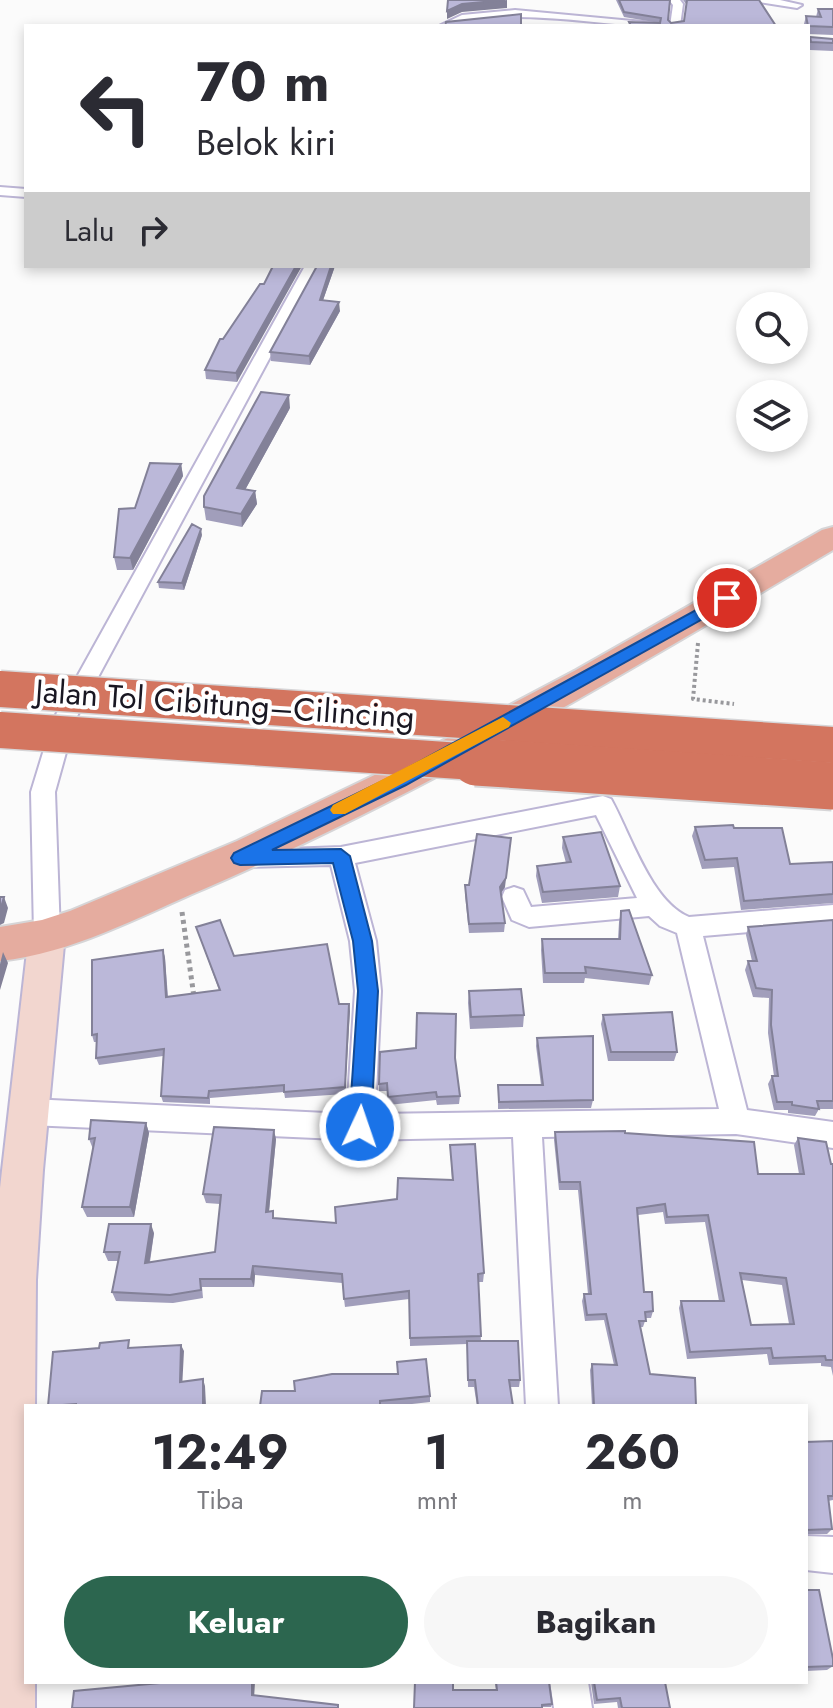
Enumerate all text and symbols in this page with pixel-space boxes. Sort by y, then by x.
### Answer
text: 70 m [196,41,330,122]
icon: left [64,56,168,160]
text: Belok kiri [196,116,336,168]
icon: right [131,208,175,252]
text: Lalu [64,209,115,252]
map controls [736,292,808,452]
button: search [736,292,808,364]
button: layers [736,380,808,452]
pin [693,564,761,632]
icon: arrive [705,576,749,620]
street label: Jalan Tol Cibitung–Cilincing [30,668,416,740]
position arrow [318,1085,402,1169]
text: 12:49 [152,1418,289,1487]
text: 1 [425,1418,449,1487]
text: 260 [585,1418,680,1487]
text: Tiba [197,1481,243,1519]
text: mnt [417,1481,457,1519]
text: m [622,1481,643,1519]
button: Keluar [64,1576,408,1668]
button: Bagikan [424,1576,768,1668]

